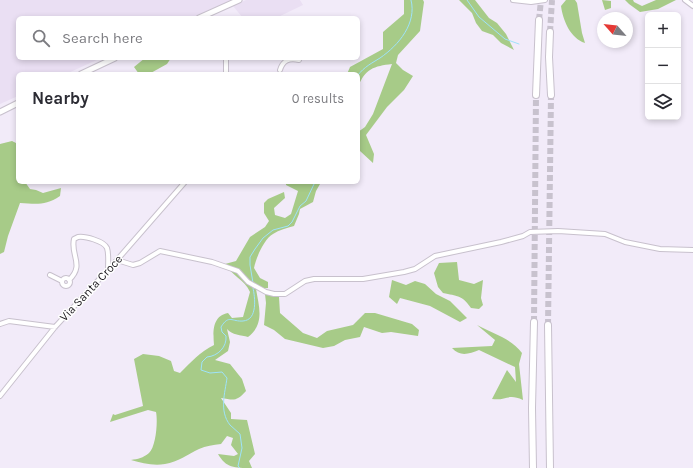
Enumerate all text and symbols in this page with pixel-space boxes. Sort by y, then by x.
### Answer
north arrow [597,12,633,48]
map controls [645,12,681,120]
button: + [645,12,681,48]
search box [16,16,360,60]
icon: search [30,27,52,49]
text: Search here [62,29,143,47]
button: − [645,48,681,84]
button: layers [645,84,681,120]
text: Nearby [32,88,89,108]
text: 0 results [292,91,344,106]
street label: Via Santa Croce [57,252,125,324]

